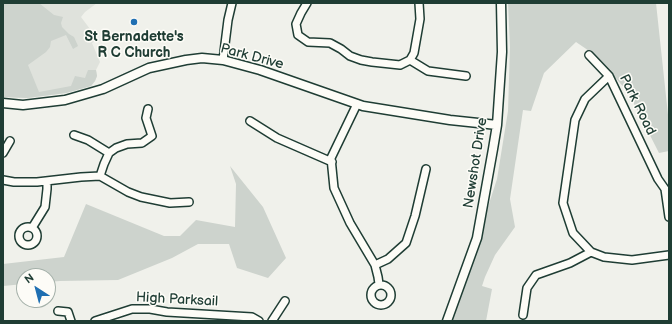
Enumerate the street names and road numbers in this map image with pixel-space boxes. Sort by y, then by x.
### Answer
street label: Park Drive [219,41,285,73]
street label: Park Road [615,72,659,138]
street label: Newshot Drive [461,116,491,210]
street label: High Parksail [135,289,219,311]

